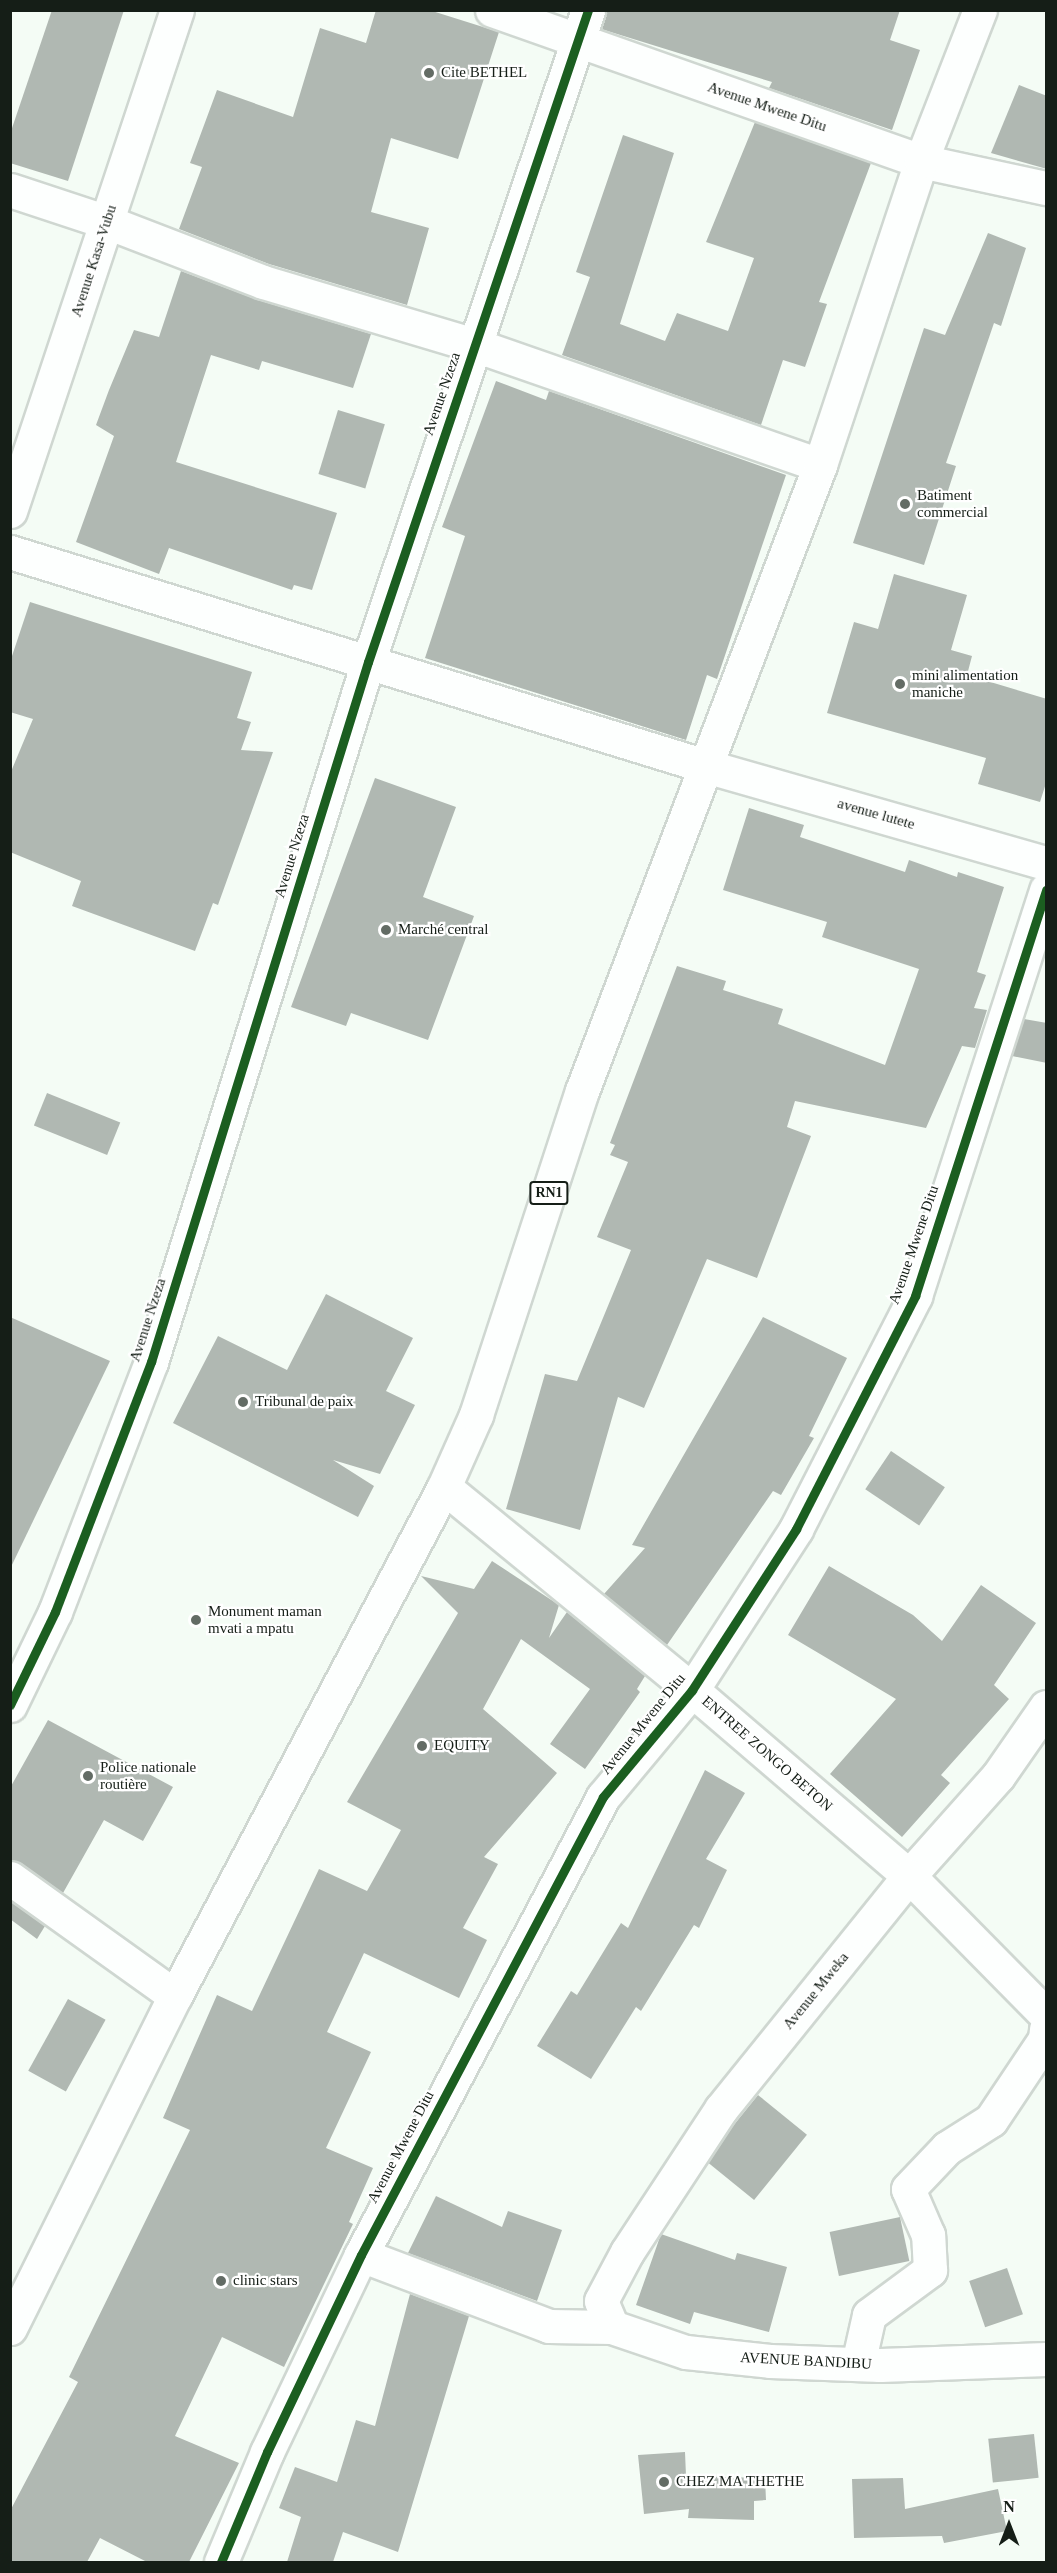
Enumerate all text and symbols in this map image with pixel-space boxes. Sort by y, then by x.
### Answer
place label: Cite BETHEL [441,64,527,82]
marker: Cite BETHEL [422,66,436,80]
street label: Avenue Mwene Ditu [705,78,829,136]
street label: Avenue Kasa-Vubu [67,203,121,319]
street label: Avenue Nzeza [419,350,465,438]
place label: Batiment commercial [917,486,988,521]
marker: Batiment commercial [898,497,912,511]
place label: mini alimentation maniche [912,666,1018,701]
marker: mini alimentation maniche [893,677,907,691]
street label: avenue lutete [835,794,917,834]
street label: Avenue Nzeza [271,812,313,900]
place label: Marché central [398,921,488,939]
marker: Marché central [379,923,393,937]
road number: RN1 [528,1182,570,1204]
street label: Avenue Mwene Ditu [885,1183,943,1307]
street label: Avenue Nzeza [126,1276,170,1364]
place label: Tribunal de paix [255,1393,354,1411]
marker: Tribunal de paix [236,1395,250,1409]
place label: Monument maman mvati a mpatu [208,1602,322,1637]
marker: Monument maman mvati a mpatu [189,1613,203,1627]
street label: Avenue Mwene Ditu [597,1670,689,1778]
street label: ENTREE ZONGO BETON [698,1692,836,1816]
place label: EQUITY [434,1737,490,1755]
marker: EQUITY [415,1739,429,1753]
place label: Police nationale routière [100,1758,196,1793]
marker: Police nationale routière [81,1769,95,1783]
street label: Avenue Mweka [779,1949,853,2033]
street label: Avenue Mwene Ditu [364,2088,438,2206]
place label: clinic stars [233,2272,298,2290]
marker: clinic stars [214,2274,228,2288]
street label: AVENUE BANDIBU [740,2349,872,2373]
place label: CHEZ MA THETHE [676,2473,805,2491]
marker: CHEZ MA THETHE [657,2475,671,2489]
north arrow [979,2495,1039,2555]
text: N [1003,2498,1015,2515]

